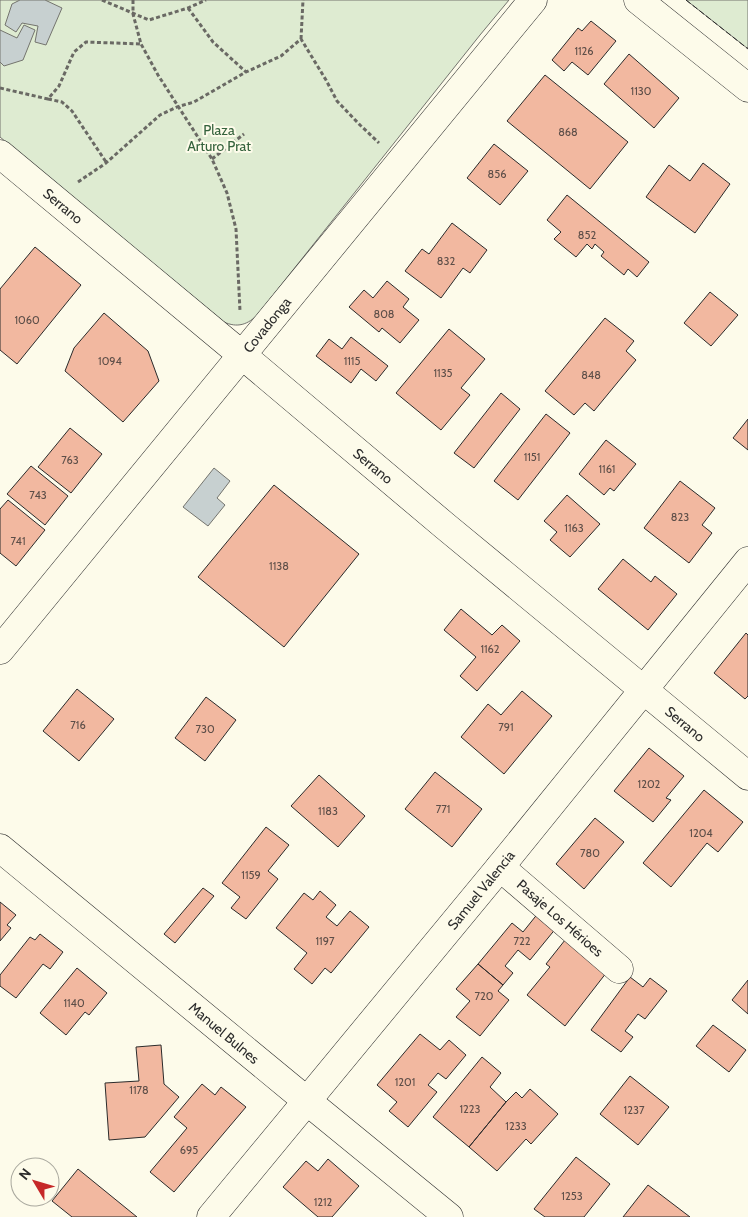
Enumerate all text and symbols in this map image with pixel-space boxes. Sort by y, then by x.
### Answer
house number: 1126 [574,44,594,58]
house number: 1130 [631,84,652,98]
park label: Plaza Arturo Prat [187,121,251,155]
house number: 868 [558,125,578,139]
house number: 856 [488,167,506,181]
street label: Serrano [39,184,87,228]
house number: 852 [578,228,596,242]
house number: 832 [437,254,455,268]
street label: Covadonga [239,293,295,357]
house number: 808 [373,307,395,321]
house number: 1060 [14,313,40,327]
house number: 1094 [98,354,123,368]
house number: 1115 [344,354,360,368]
house number: 1135 [433,366,453,380]
house number: 848 [581,368,601,382]
street label: Serrano [349,444,397,488]
house number: 1151 [524,450,540,464]
house number: 763 [61,453,79,467]
house number: 1161 [599,462,615,476]
house number: 743 [29,488,47,502]
house number: 823 [671,510,689,524]
house number: 1163 [564,521,584,535]
house number: 741 [10,534,26,548]
house number: 1138 [269,559,289,573]
house number: 1162 [480,642,500,656]
street label: Serrano [661,702,709,746]
house number: 716 [70,718,86,732]
house number: 791 [498,720,514,734]
house number: 730 [195,722,215,736]
house number: 1202 [638,777,661,791]
house number: 771 [436,802,450,816]
house number: 1183 [318,804,338,818]
house number: 1204 [689,826,713,840]
street label: Samuel Valencia [443,846,519,933]
house number: 780 [580,846,600,860]
house number: 1159 [241,868,261,882]
street label: Pasaje Los Hérioes [513,876,607,961]
house number: 1197 [316,934,335,948]
house number: 722 [513,934,531,948]
house number: 720 [475,989,494,1003]
house number: 1140 [63,996,85,1010]
street label: Manuel Bulnes [185,998,263,1068]
house number: 1201 [395,1075,415,1089]
house number: 1178 [129,1083,149,1097]
house number: 1223 [459,1102,481,1116]
house number: 1237 [624,1103,645,1117]
house number: 1233 [505,1119,527,1133]
house number: 695 [180,1143,198,1157]
north arrow [10,1157,60,1207]
text: N [15,1165,35,1183]
house number: 1253 [561,1189,583,1203]
house number: 1212 [314,1195,333,1209]

